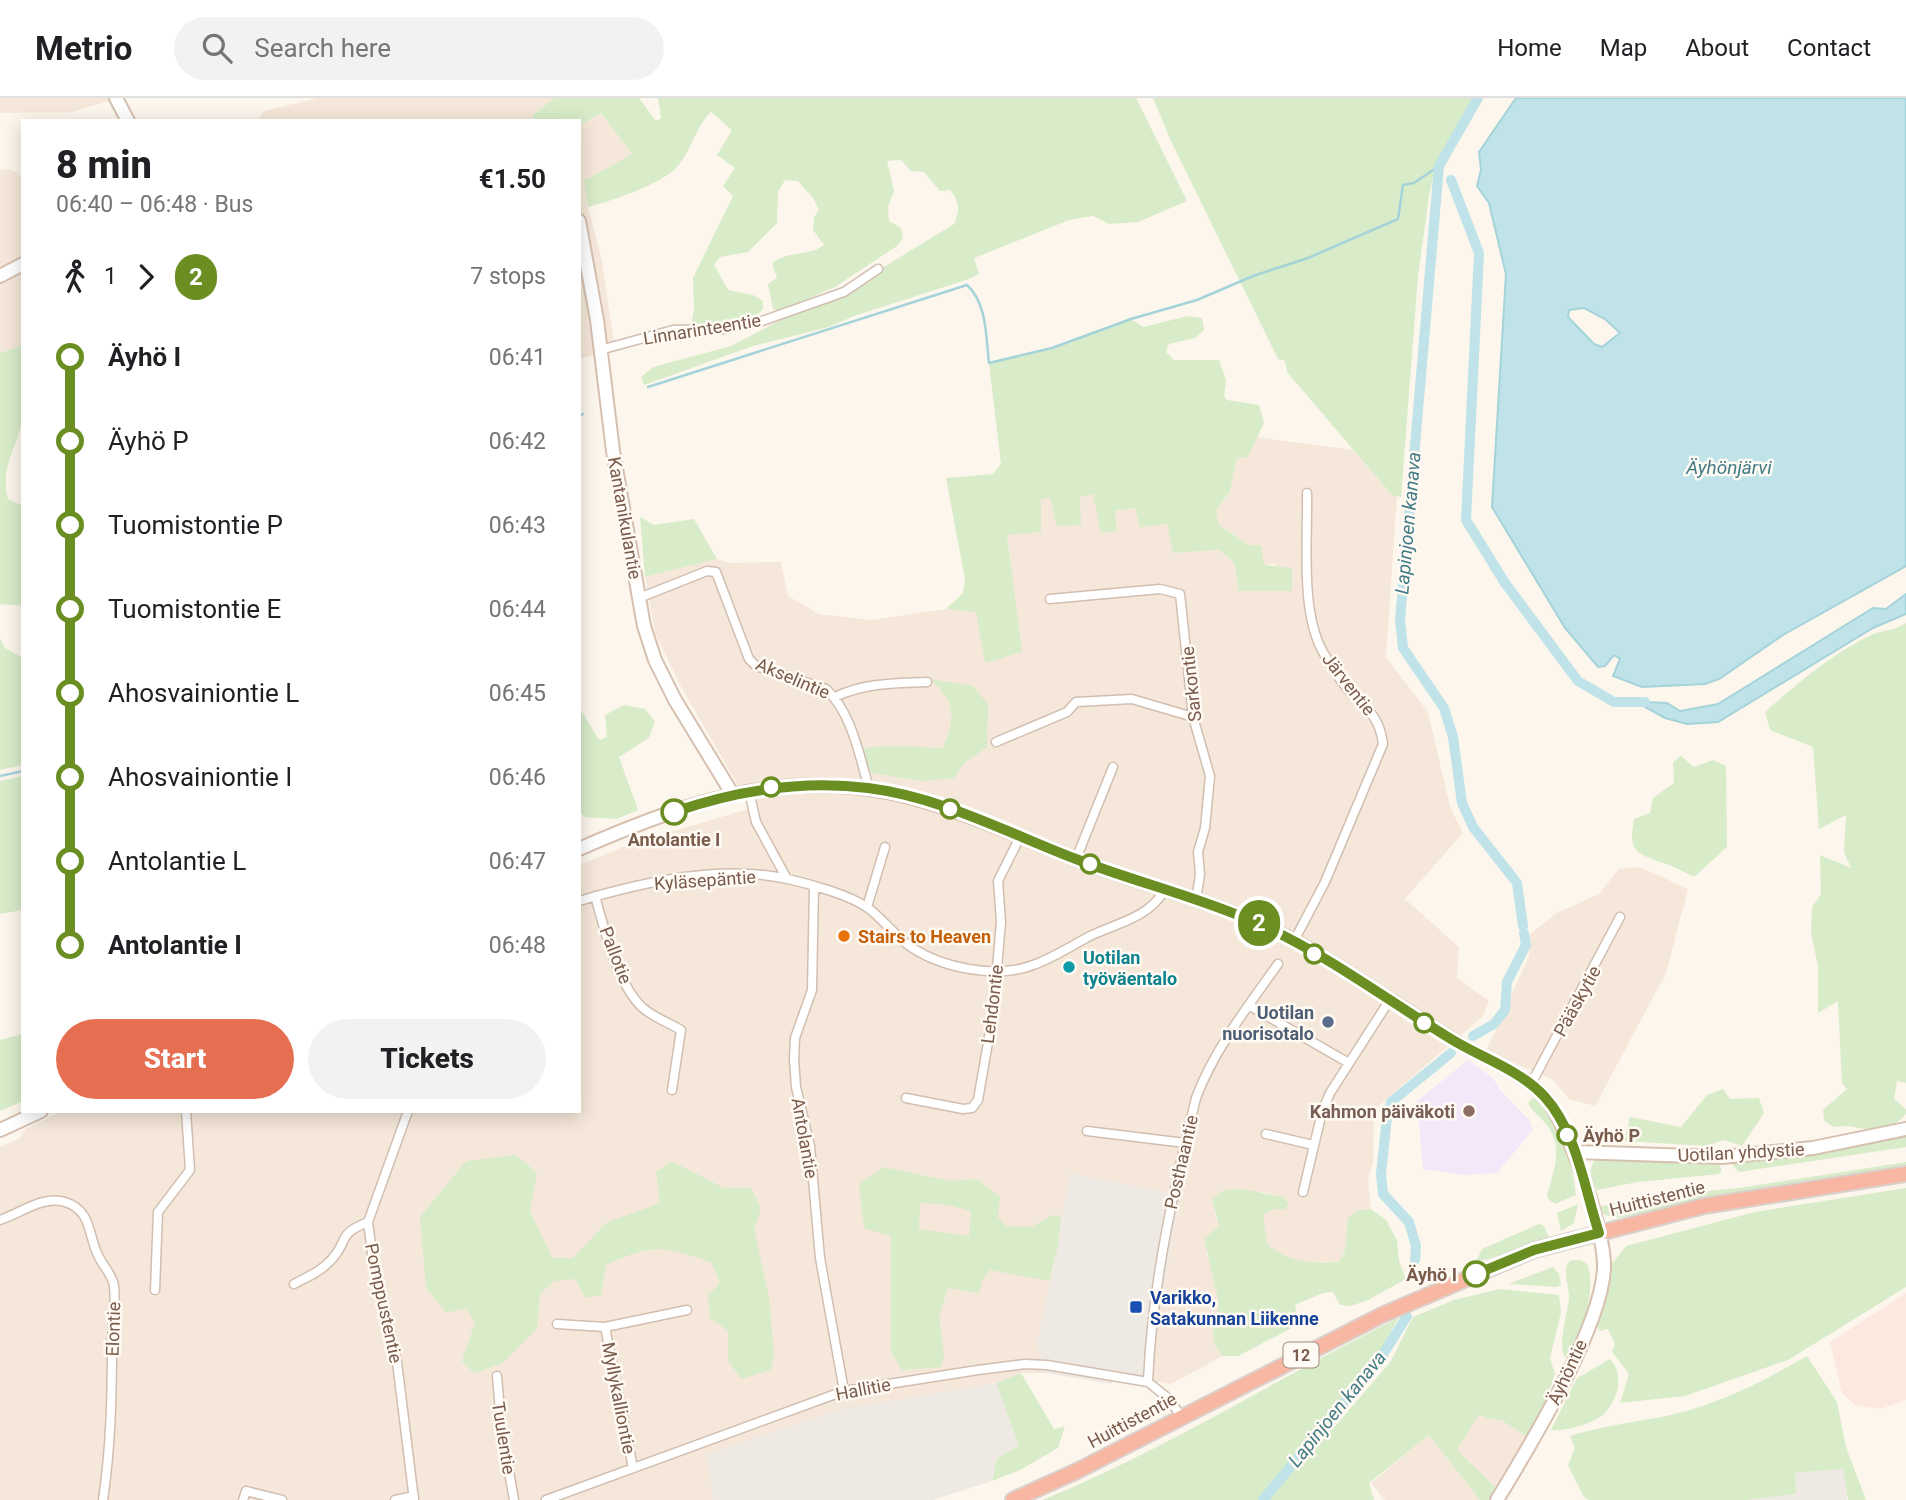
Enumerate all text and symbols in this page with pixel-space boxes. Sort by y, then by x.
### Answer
search box [174,17,664,80]
text: Metrio [35,29,132,68]
icon: search [198,29,236,67]
text: Search here [254,33,391,63]
text: Home [1497,34,1562,62]
text: Map [1600,34,1647,62]
text: About [1685,34,1749,62]
text: Contact [1787,34,1871,62]
text: 8 min [56,143,152,187]
text: €1.50 [479,164,546,194]
text: 06:40 – 06:48 · Bus [56,191,253,218]
icon: walk [56,258,94,296]
icon: forward [127,258,165,296]
text: 1 [104,263,117,290]
text: 2 [189,263,203,291]
text: 7 stops [470,263,546,290]
street label: Linnarinteentie [642,309,762,349]
text: Äyhö I [108,342,181,372]
text: 06:41 [489,344,546,371]
text: Äyhö P [108,426,189,456]
text: 06:42 [489,428,546,455]
water label: Lapinjoen kanava [1390,451,1426,595]
street label: Kantanikulantie [604,455,646,581]
water label: Äyhönjärvi [1685,456,1772,479]
text: Tuomistontie P [108,510,283,540]
text: 06:43 [489,512,546,539]
text: Tuomistontie E [108,594,281,624]
text: 06:44 [489,596,546,623]
street label: Sarkontie [1177,645,1205,723]
street label: Järventie [1318,648,1380,720]
street label: Akselintie [753,653,833,703]
text: Ahosvainiontie L [108,678,299,708]
text: 06:45 [489,680,546,707]
text: Ahosvainiontie I [108,762,292,792]
text: 06:46 [489,764,546,791]
unlabelled marker [761,777,781,797]
marker: Antolantie I [661,799,687,825]
unlabelled marker [940,799,960,819]
place label: Antolantie I [628,829,720,850]
text: Antolantie L [108,846,246,876]
text: 06:47 [489,848,546,875]
unlabelled marker [1080,854,1100,874]
street label: Kyläsepäntie [653,866,757,894]
line badge: 2 [1236,900,1282,946]
text: 2 [1252,909,1266,937]
street label: Pallotie [595,923,637,987]
place label: Stairs to Heaven [858,926,991,947]
marker: Stairs to Heaven [836,928,852,944]
text: Antolantie I [108,930,242,960]
text: 06:48 [489,932,546,959]
unlabelled marker [1304,944,1324,964]
place label: Uotilan työväentalo [1083,947,1177,989]
marker: Uotilan työväentalo [1061,959,1077,975]
street label: Pääskytie [1549,962,1605,1040]
street label: Lehdontie [977,963,1007,1045]
place label: Uotilan nuorisotalo [1222,1002,1314,1044]
unlabelled marker [1414,1013,1434,1033]
marker: Uotilan nuorisotalo [1320,1014,1336,1030]
button: Start [56,1019,294,1099]
button: Tickets [308,1019,546,1099]
street label: Antolantie [788,1096,822,1180]
place label: Kahmon päiväkoti [1310,1101,1455,1122]
marker: Kahmon päiväkoti [1461,1103,1477,1119]
street label: Posthaantie [1160,1113,1202,1211]
marker: Äyhö P [1557,1125,1577,1145]
place label: Äyhö P [1583,1125,1640,1146]
street label: Uotilan yhdystie [1677,1138,1805,1166]
street label: Huittistentie [1607,1176,1707,1220]
street label: Pomppustentie [361,1241,407,1365]
marker: Äyhö I [1463,1261,1489,1287]
place label: Äyhö I [1406,1264,1457,1285]
place label: Varikko, Satakunnan Liikenne [1150,1287,1319,1329]
marker: Varikko, Satakunnan Liikenne [1128,1299,1144,1315]
street label: Elontie [102,1301,124,1357]
street label: Äyhöntie [1543,1336,1591,1408]
street label: Myllykalliontie [598,1340,640,1456]
road number: 12 [1284,1343,1318,1368]
water label: Lapinjoen kanava [1283,1346,1391,1472]
street label: Hallitie [834,1373,892,1405]
street label: Huittistentie [1084,1388,1180,1452]
street label: Tuulentie [488,1400,520,1476]

